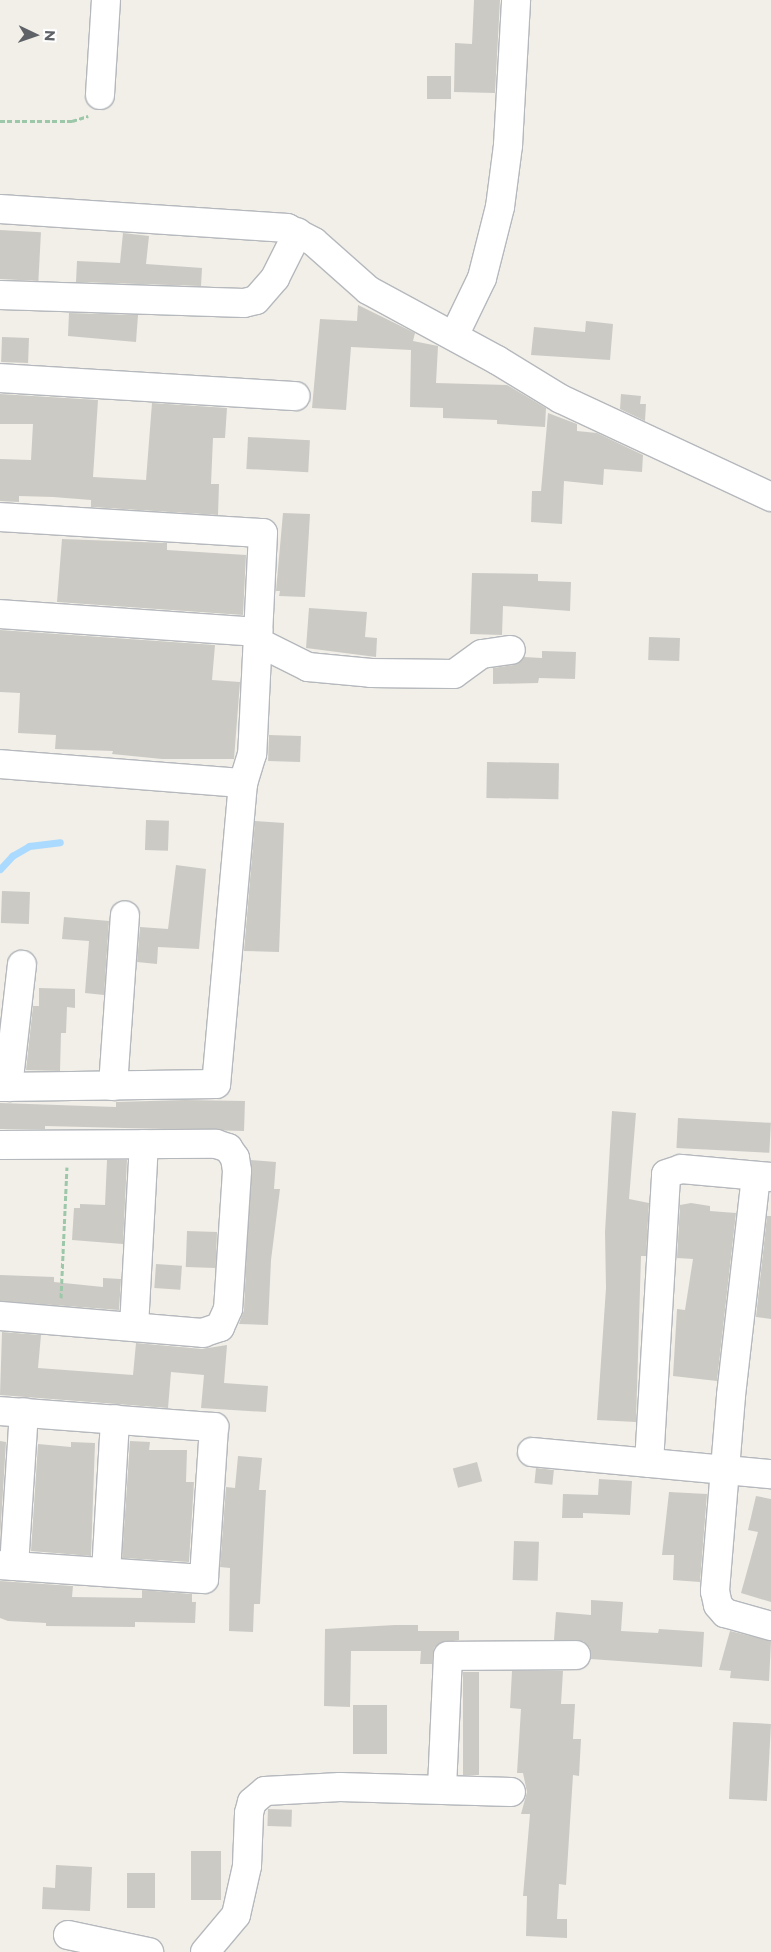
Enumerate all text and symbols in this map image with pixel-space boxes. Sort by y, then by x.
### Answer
north arrow [10,10,60,60]
text: N [41,30,59,42]

